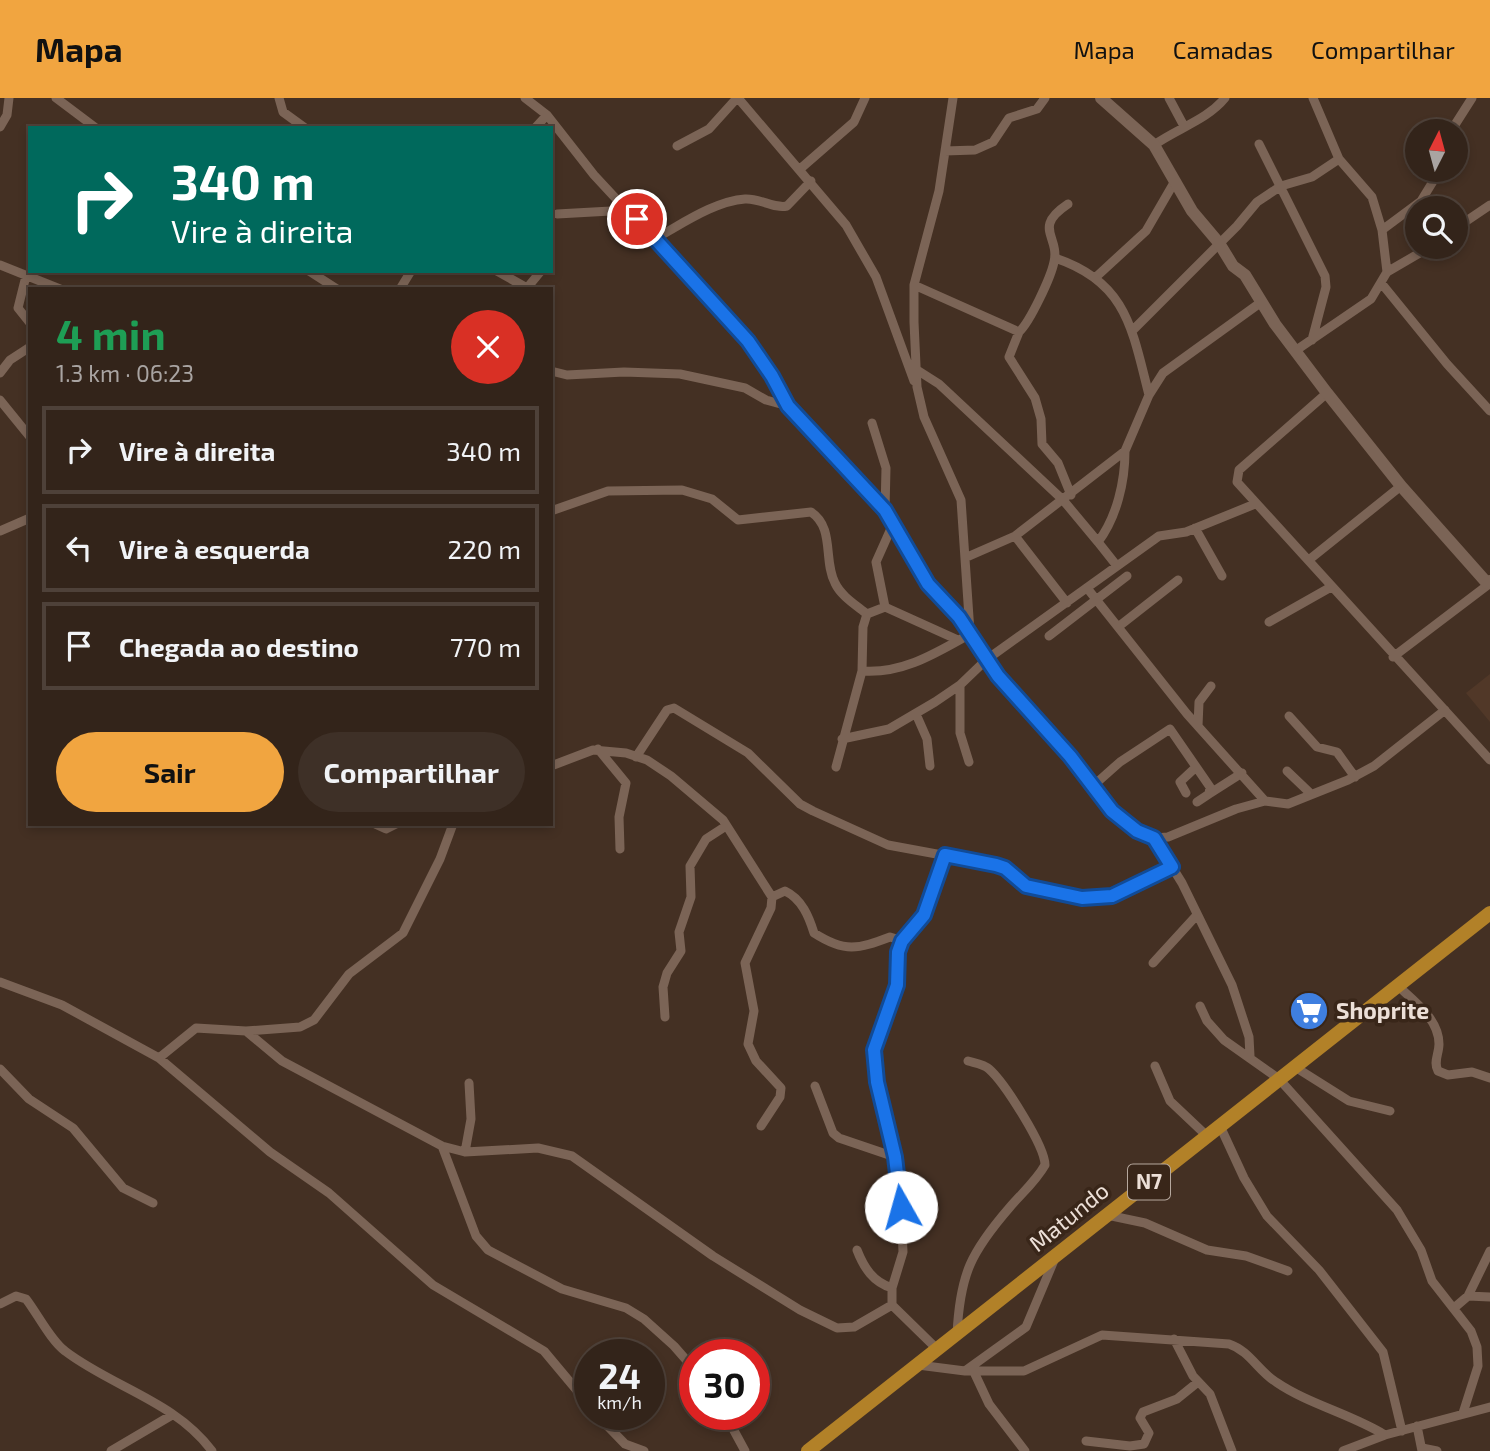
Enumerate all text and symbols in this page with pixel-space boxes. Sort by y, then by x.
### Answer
text: Mapa [35,29,123,69]
text: Mapa [1073,35,1135,64]
text: Camadas [1173,35,1273,64]
text: Compartilhar [1311,35,1455,64]
north arrow [1405,119,1468,182]
map controls [1405,119,1468,259]
text: 340 m [171,151,315,210]
icon: right [56,154,147,245]
pin [607,189,667,249]
button: search [1405,196,1468,259]
icon: arrive [618,200,656,238]
text: Vire à direita [171,211,353,249]
text: 4 min [56,308,166,358]
button: close [451,310,525,384]
text: 1.3 km · 06:23 [56,359,194,387]
icon: right [60,431,98,469]
text: Vire à direita [119,435,275,466]
text: 340 m [446,435,521,466]
icon: left [60,529,98,567]
text: Vire à esquerda [119,533,310,564]
text: 220 m [448,533,521,564]
icon: arrive [60,627,98,665]
text: Chegada ao destino [119,631,359,662]
text: 770 m [450,631,521,662]
button: Sair [56,732,284,812]
button: Compartilhar [298,732,525,812]
supermarket icon: Shoprite [1288,990,1330,1032]
place label: Shoprite [1336,996,1429,1024]
road number: N7 [1128,1164,1170,1200]
position arrow [864,1170,938,1244]
street label: Matundo [1023,1176,1114,1257]
speed limit sign: 30 [679,1339,770,1430]
text: 24 [598,1354,641,1396]
text: km/h [597,1391,642,1413]

